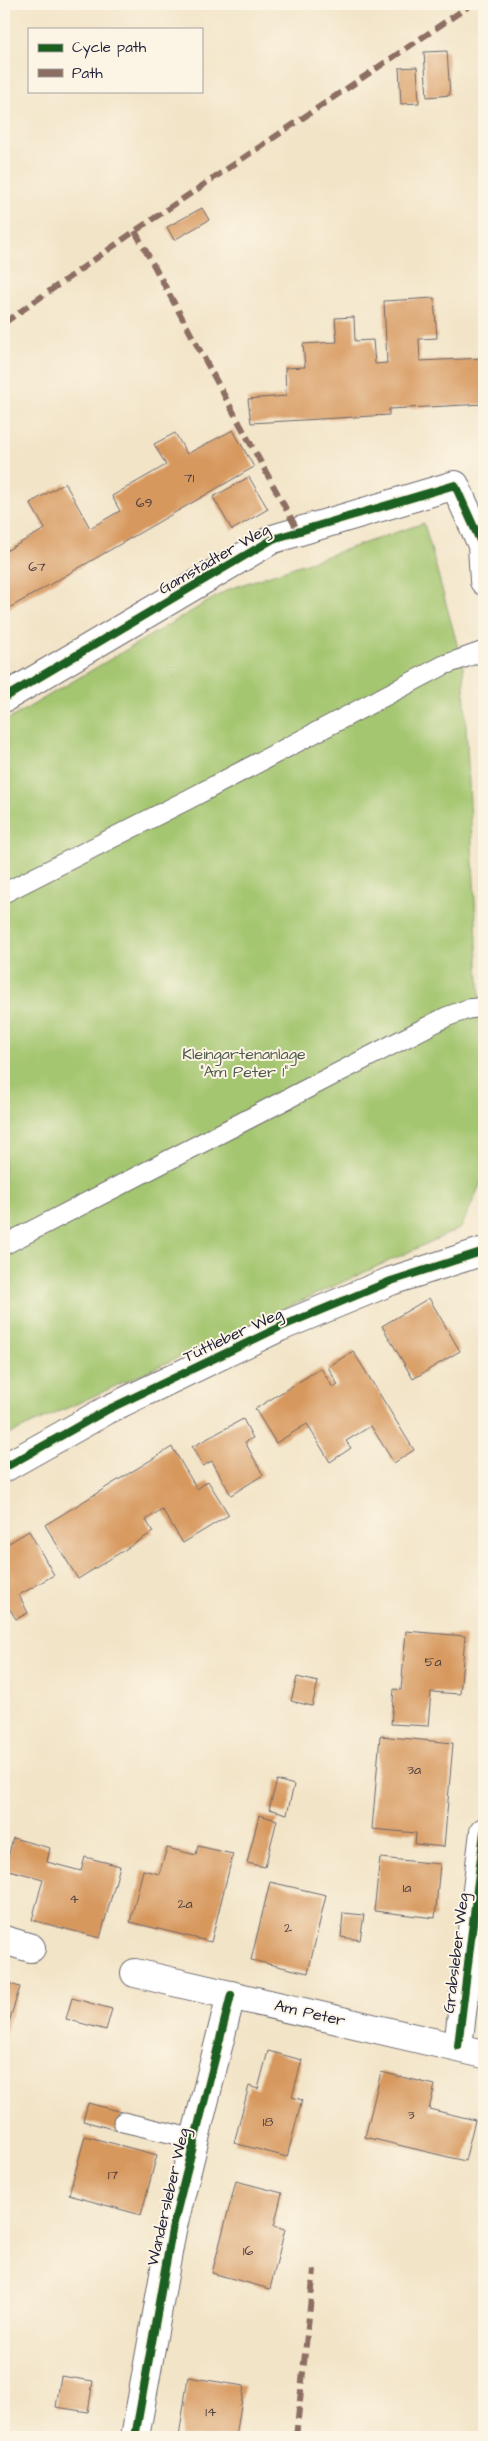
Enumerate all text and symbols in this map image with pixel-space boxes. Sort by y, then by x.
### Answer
legend [28,28,202,92]
text: Cycle path [72,37,147,59]
text: Path [72,63,103,84]
house number: 71 [184,468,194,488]
house number: 69 [136,493,152,513]
street label: Gamstädter Weg [154,518,274,601]
house number: 67 [28,557,46,577]
park label: Kleingartenanlage "Am Peter 1" [182,1043,306,1083]
street label: Tüttleber Weg [180,1302,287,1368]
house number: 5a [424,1652,442,1672]
house number: 3a [407,1760,421,1780]
house number: 1a [403,1878,411,1898]
house number: 4 [69,1889,79,1909]
street label: Grabsleber Weg [438,1892,475,2015]
house number: 2a [177,1894,193,1914]
house number: 2 [284,1918,292,1938]
street label: Am Peter [272,1994,348,2032]
house number: 3 [407,2105,415,2125]
house number: 18 [263,2112,273,2132]
street label: Wandersleber Weg [141,2126,196,2268]
house number: 17 [108,2165,119,2185]
house number: 16 [243,2241,254,2261]
house number: 14 [205,2402,217,2422]

